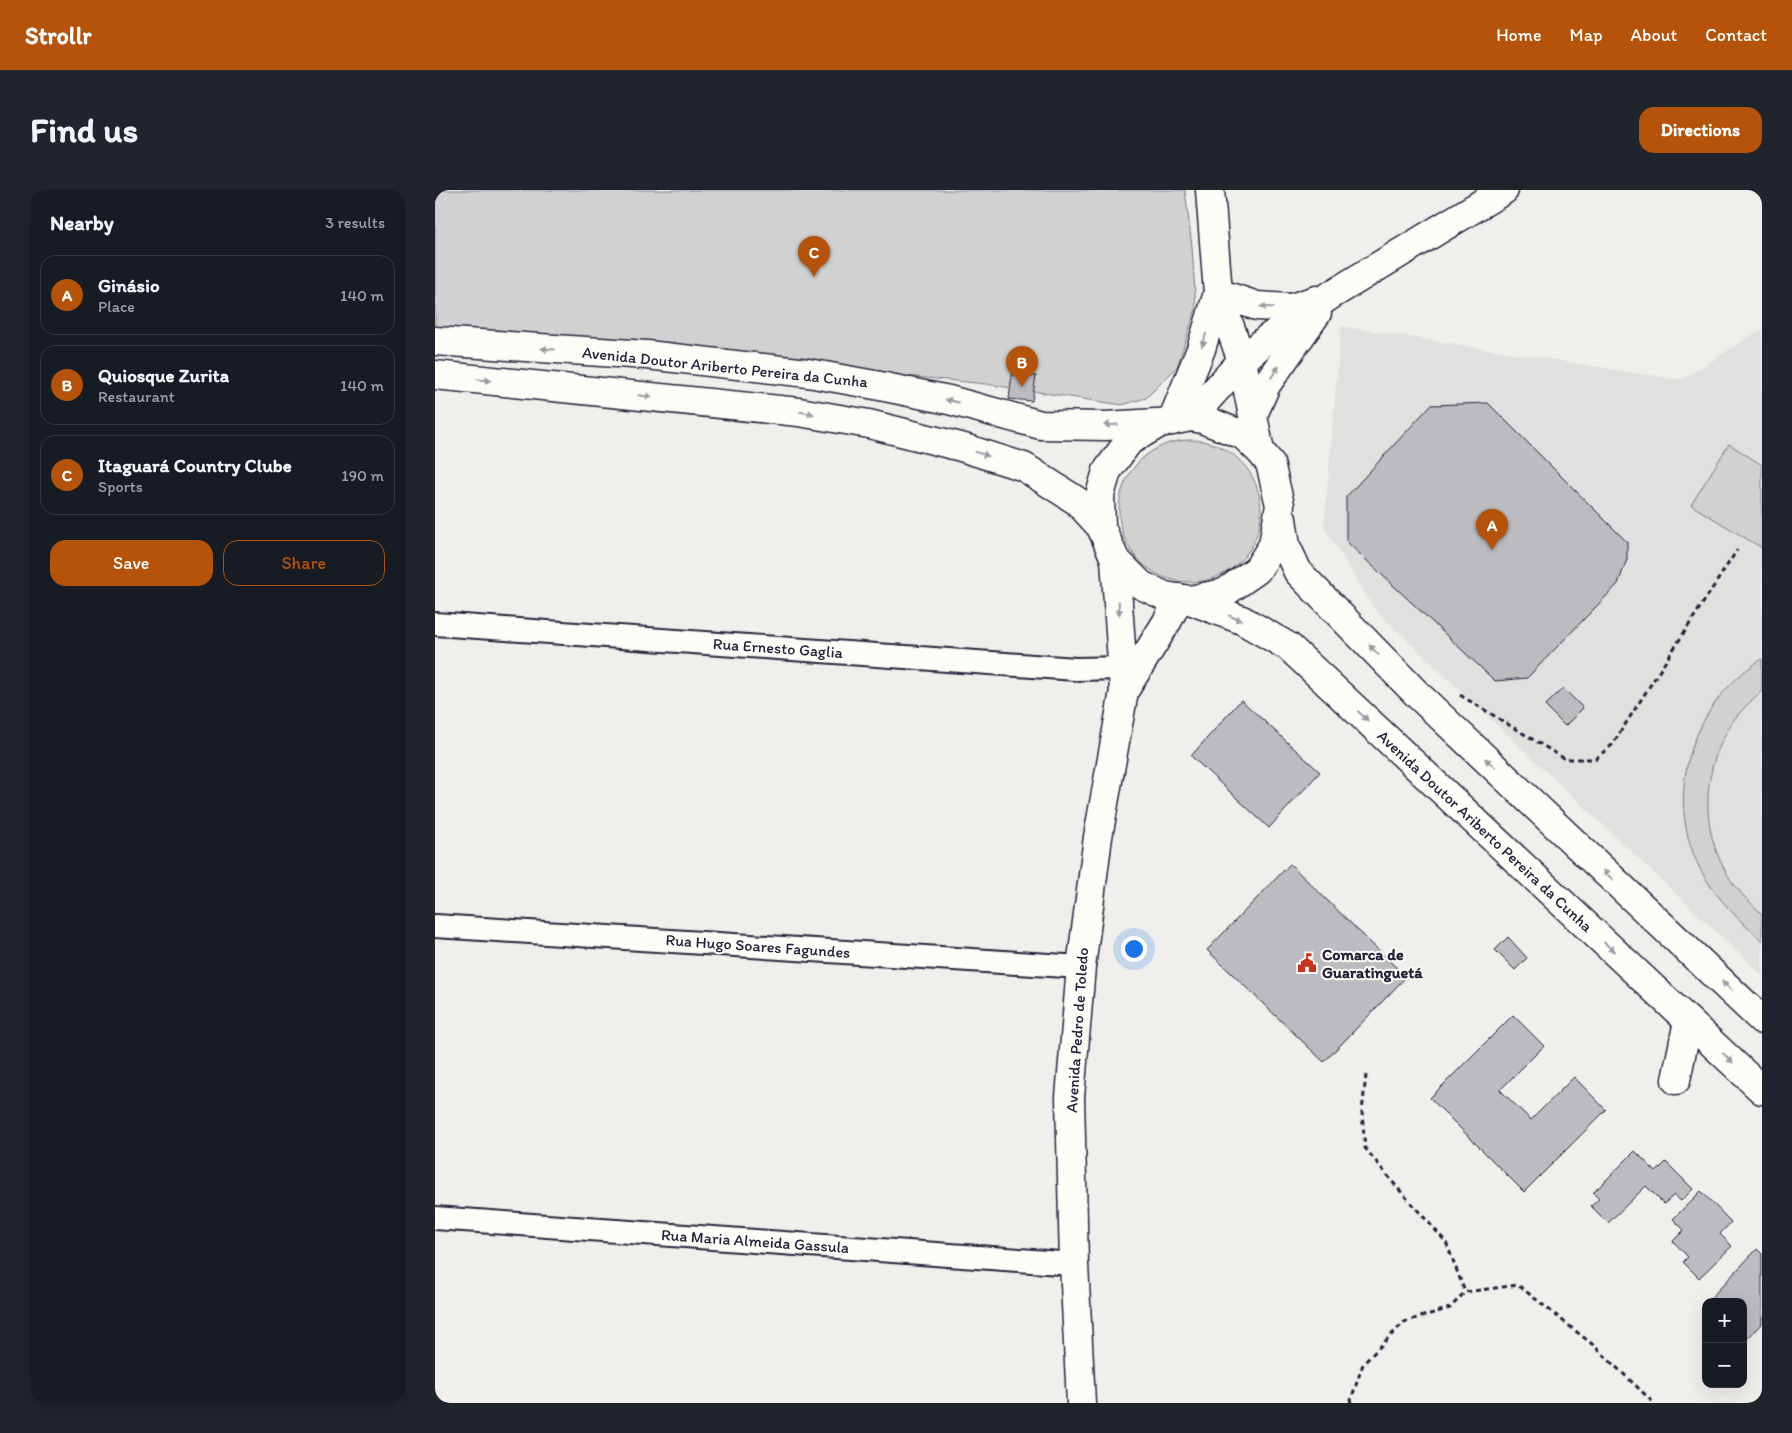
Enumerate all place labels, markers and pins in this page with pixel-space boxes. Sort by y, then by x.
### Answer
pin: C [798,236,830,277]
pin: B [1006,346,1038,387]
pin: A [1476,509,1508,550]
place label: Comarca de Guaratinguetá [1322,945,1423,983]
public building icon: Comarca de Guaratinguetá [1296,952,1318,974]

